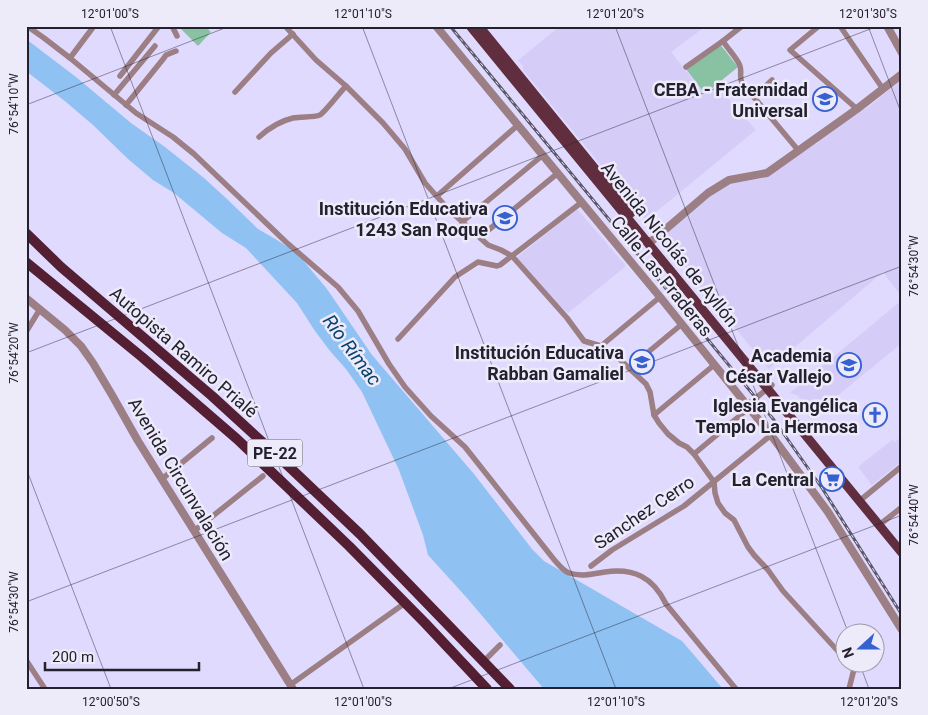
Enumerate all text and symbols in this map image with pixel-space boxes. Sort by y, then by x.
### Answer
text: 12°01'00"S [81,7,139,21]
text: 12°01'10"S [334,7,392,21]
text: 12°01'20"S [586,7,644,21]
text: 12°01'30"S [839,7,897,21]
text: 76°54'10"W [7,73,21,135]
place label: CEBA - Fraternidad Universal [654,79,808,121]
school or university icon: CEBA - Fraternidad Universal [812,86,838,112]
street label: Avenida Nicolás de Ayllón [597,157,743,331]
place label: Institución Educativa 1243 San Roque [319,198,488,240]
school or university icon: Institución Educativa 1243 San Roque [492,205,518,231]
street label: Calle Las Praderas [607,212,717,340]
text: 76°54'30"W [907,235,921,297]
street label: Autopista Ramiro Prialé [106,282,262,422]
water label: Río Rímac [318,310,386,390]
text: 76°54'20"W [7,322,21,384]
place label: Institución Educativa Rabban Gamaliel [455,342,624,384]
place label: Academia César Vallejo [725,345,832,387]
school or university icon: Institución Educativa Rabban Gamaliel [629,349,655,375]
school or university icon: Academia César Vallejo [836,352,862,378]
street label: Avenida Circunvalación [124,394,238,564]
place label: Iglesia Evangélica Templo La Hermosa [695,395,858,437]
church icon: Iglesia Evangélica Templo La Hermosa [862,402,888,428]
road number: PE-22 [248,439,302,466]
supermarket icon: La Central [819,466,845,492]
place label: La Central [732,469,814,490]
street label: Sanchez Cerro [590,471,698,553]
text: 76°54'40"W [907,484,921,546]
text: 76°54'30"W [7,571,21,633]
north arrow [836,622,886,672]
scale bar [45,640,199,672]
text: N [839,645,857,660]
text: 200 m [52,648,94,666]
text: 12°00'50"S [82,695,140,709]
text: 12°01'00"S [334,695,392,709]
text: 12°01'10"S [587,695,645,709]
text: 12°01'20"S [840,695,898,709]

